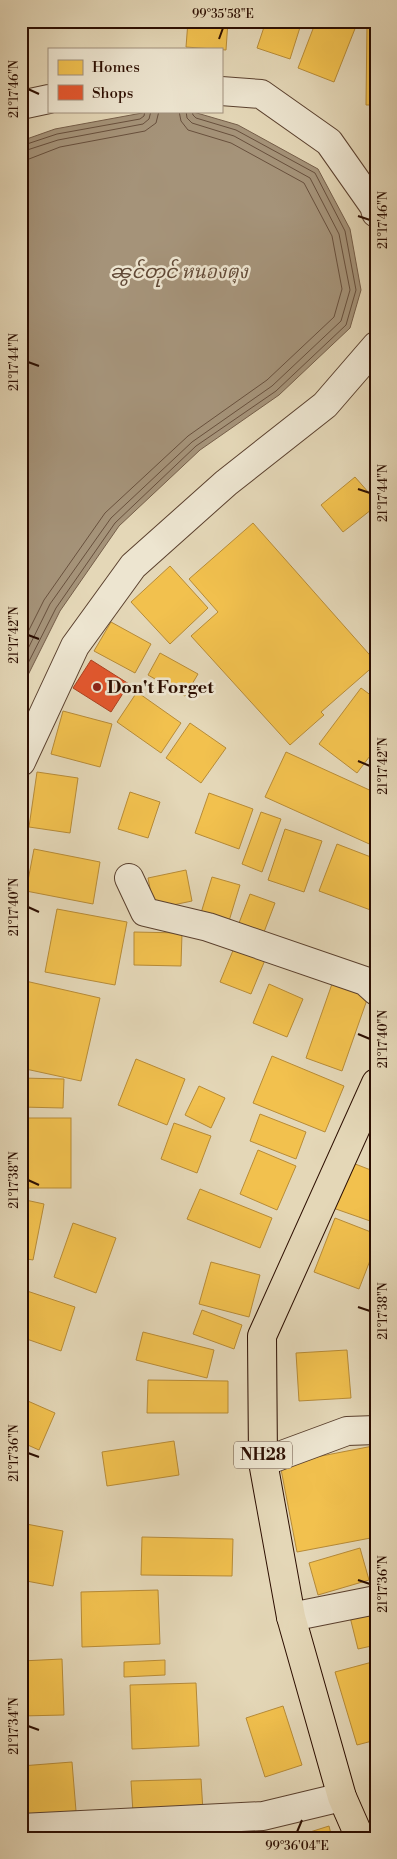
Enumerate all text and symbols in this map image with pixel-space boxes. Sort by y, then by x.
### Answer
text: 99°35'58"E [192,7,254,22]
legend [48,48,222,112]
text: Homes [92,58,140,77]
text: 21°17'46"N [7,60,22,118]
text: Shops [92,84,133,103]
text: 21°17'46"N [376,191,391,249]
water label: ၼွင်တုင် หนองตุง [110,258,250,287]
text: 21°17'44"N [7,333,22,391]
text: 21°17'44"N [376,464,391,522]
text: 21°17'42"N [7,606,22,664]
place label: Don't Forget [107,676,214,699]
marker: Don't Forget [91,681,103,693]
text: 21°17'42"N [376,737,391,795]
text: 21°17'40"N [7,878,22,936]
text: 21°17'40"N [376,1010,391,1068]
text: 21°17'38"N [7,1151,22,1209]
text: 21°17'38"N [376,1282,391,1340]
text: 21°17'36"N [7,1424,22,1482]
road number: NH28 [234,1442,292,1468]
text: 21°17'36"N [376,1555,391,1613]
text: 21°17'34"N [7,1697,22,1755]
text: 99°36'04"E [265,1839,329,1854]

